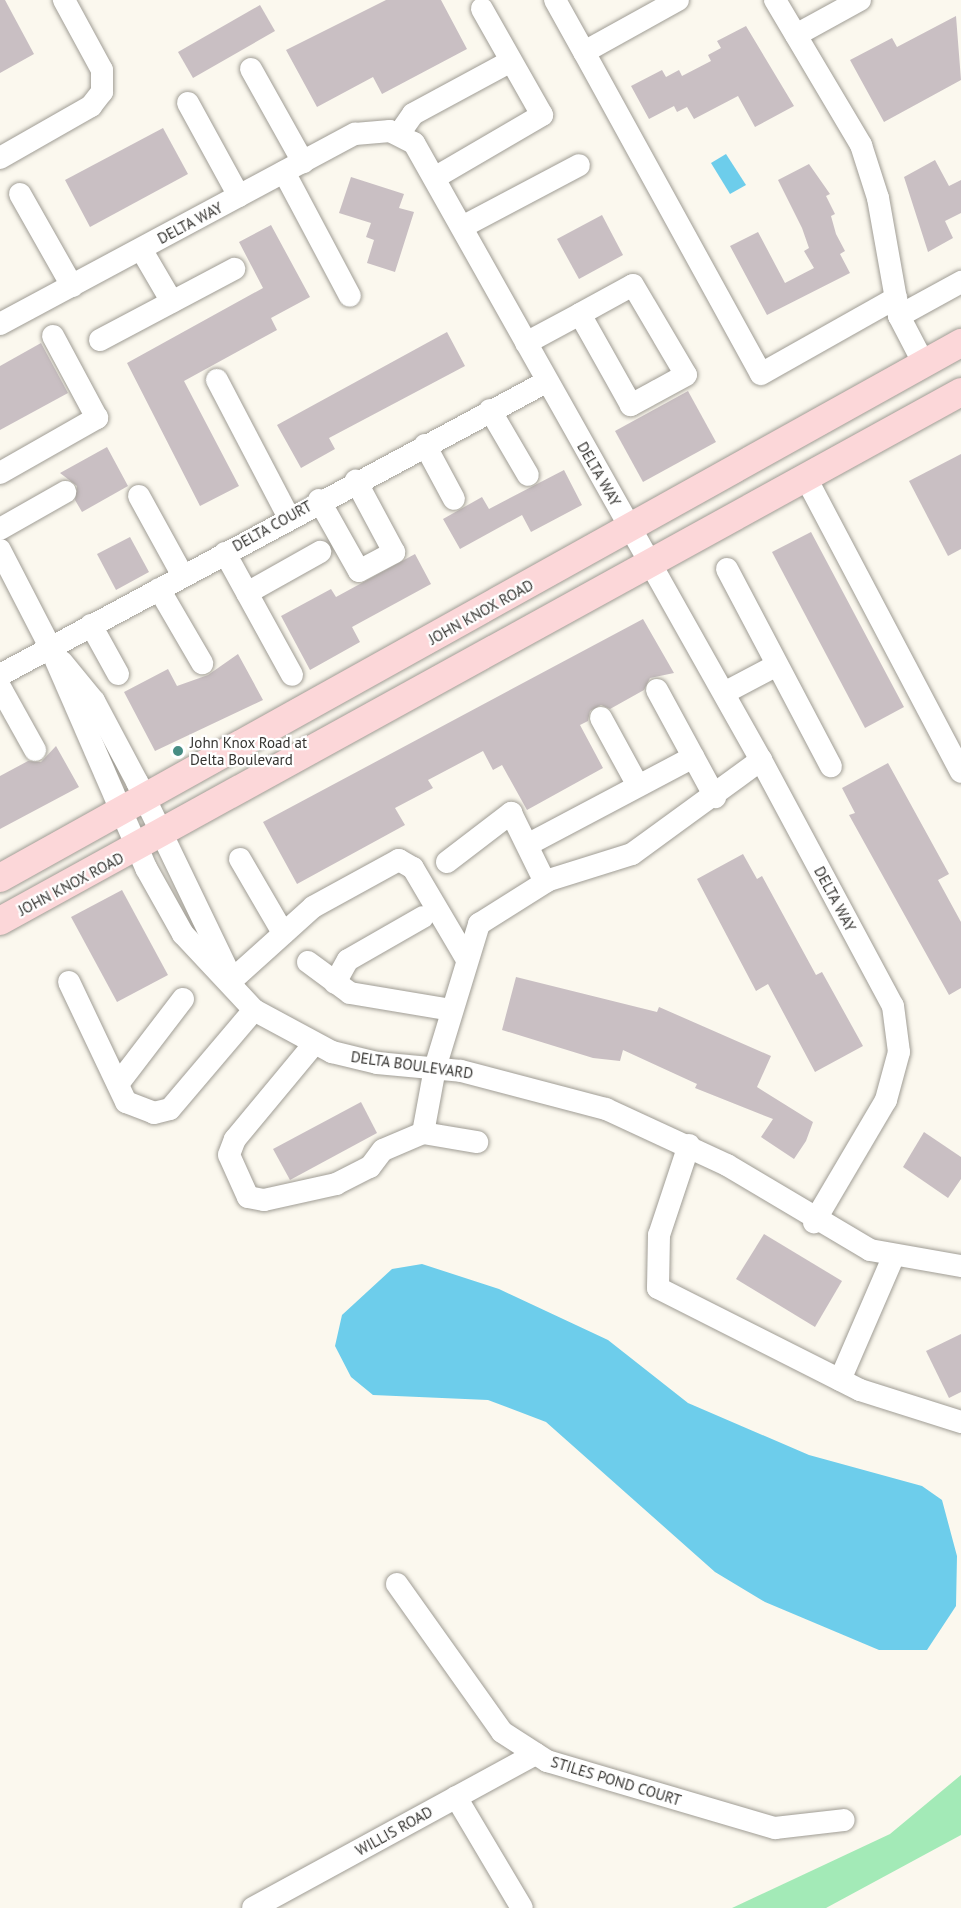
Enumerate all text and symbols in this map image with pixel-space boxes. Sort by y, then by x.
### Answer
street label: DELTA WAY [154,198,226,248]
street label: DELTA WAY [573,438,625,510]
street label: DELTA COURT [229,497,315,555]
street label: JOHN KNOX ROAD [425,576,537,648]
place label: John Knox Road at Delta Boulevard [190,733,307,768]
marker: John Knox Road at Delta Boulevard [171,744,185,758]
street label: JOHN KNOX ROAD [15,848,127,920]
street label: DELTA WAY [810,863,860,935]
street label: DELTA BOULEVARD [349,1047,475,1083]
street label: STILES POND COURT [549,1753,683,1809]
street label: WILLIS ROAD [352,1802,436,1860]

